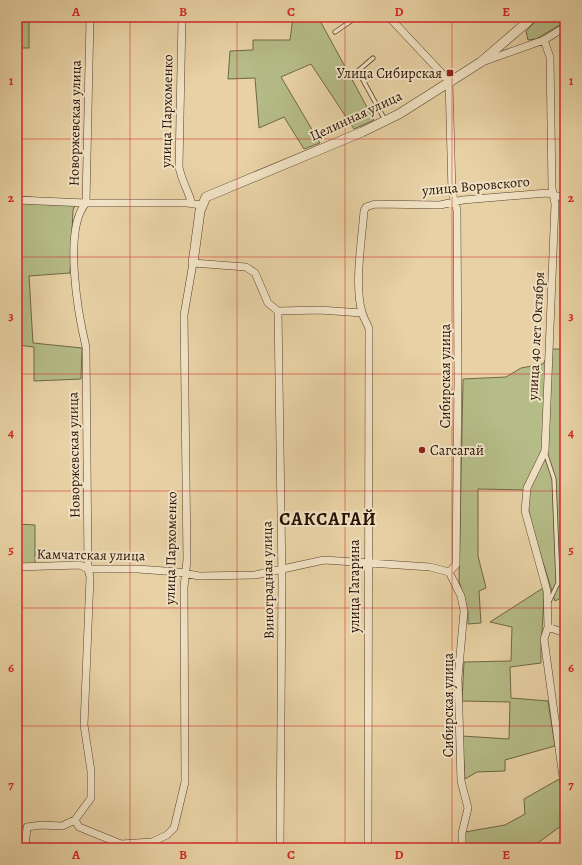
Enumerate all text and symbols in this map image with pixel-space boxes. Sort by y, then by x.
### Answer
text: A [71,3,81,20]
text: B [179,3,187,20]
text: C [287,3,295,20]
text: D [394,3,404,20]
text: E [502,3,510,20]
street label: улица Пархоменко [156,54,177,169]
street label: Новоржевская улица [64,59,86,186]
place label: Улица Сибирская [337,64,442,83]
marker: Улица Сибирская [445,68,455,78]
text: 1 [9,72,14,89]
text: 1 [569,72,574,89]
street label: Целинная улица [307,86,406,146]
street label: улица Воровского [420,172,531,200]
text: 2 [8,189,15,206]
text: 2 [568,189,575,206]
street label: улица 40 лет Октября [523,271,549,402]
text: 3 [8,307,14,324]
text: 3 [568,307,574,324]
street label: Сибирская улица [436,323,455,428]
street label: Новоржевская улица [63,391,85,518]
text: 4 [8,424,14,441]
text: 4 [568,424,574,441]
place label: Сагсагай [430,441,484,460]
marker: Сагсагай [417,445,427,455]
street label: улица Пархоменко [160,491,181,606]
district label: САКСАГАЙ [279,507,377,531]
street label: Виноградная улица [257,520,279,639]
street label: улица Гагарина [345,539,364,634]
text: 5 [8,541,14,558]
text: 5 [568,541,574,558]
street label: Камчатская улица [36,545,146,565]
street label: Сибирская улица [439,652,458,757]
text: 6 [8,659,14,676]
text: 6 [568,659,574,676]
text: 7 [8,776,14,793]
text: 7 [568,776,574,793]
text: A [71,846,81,863]
text: B [179,846,187,863]
text: C [287,846,295,863]
text: D [394,846,404,863]
text: E [502,846,510,863]

